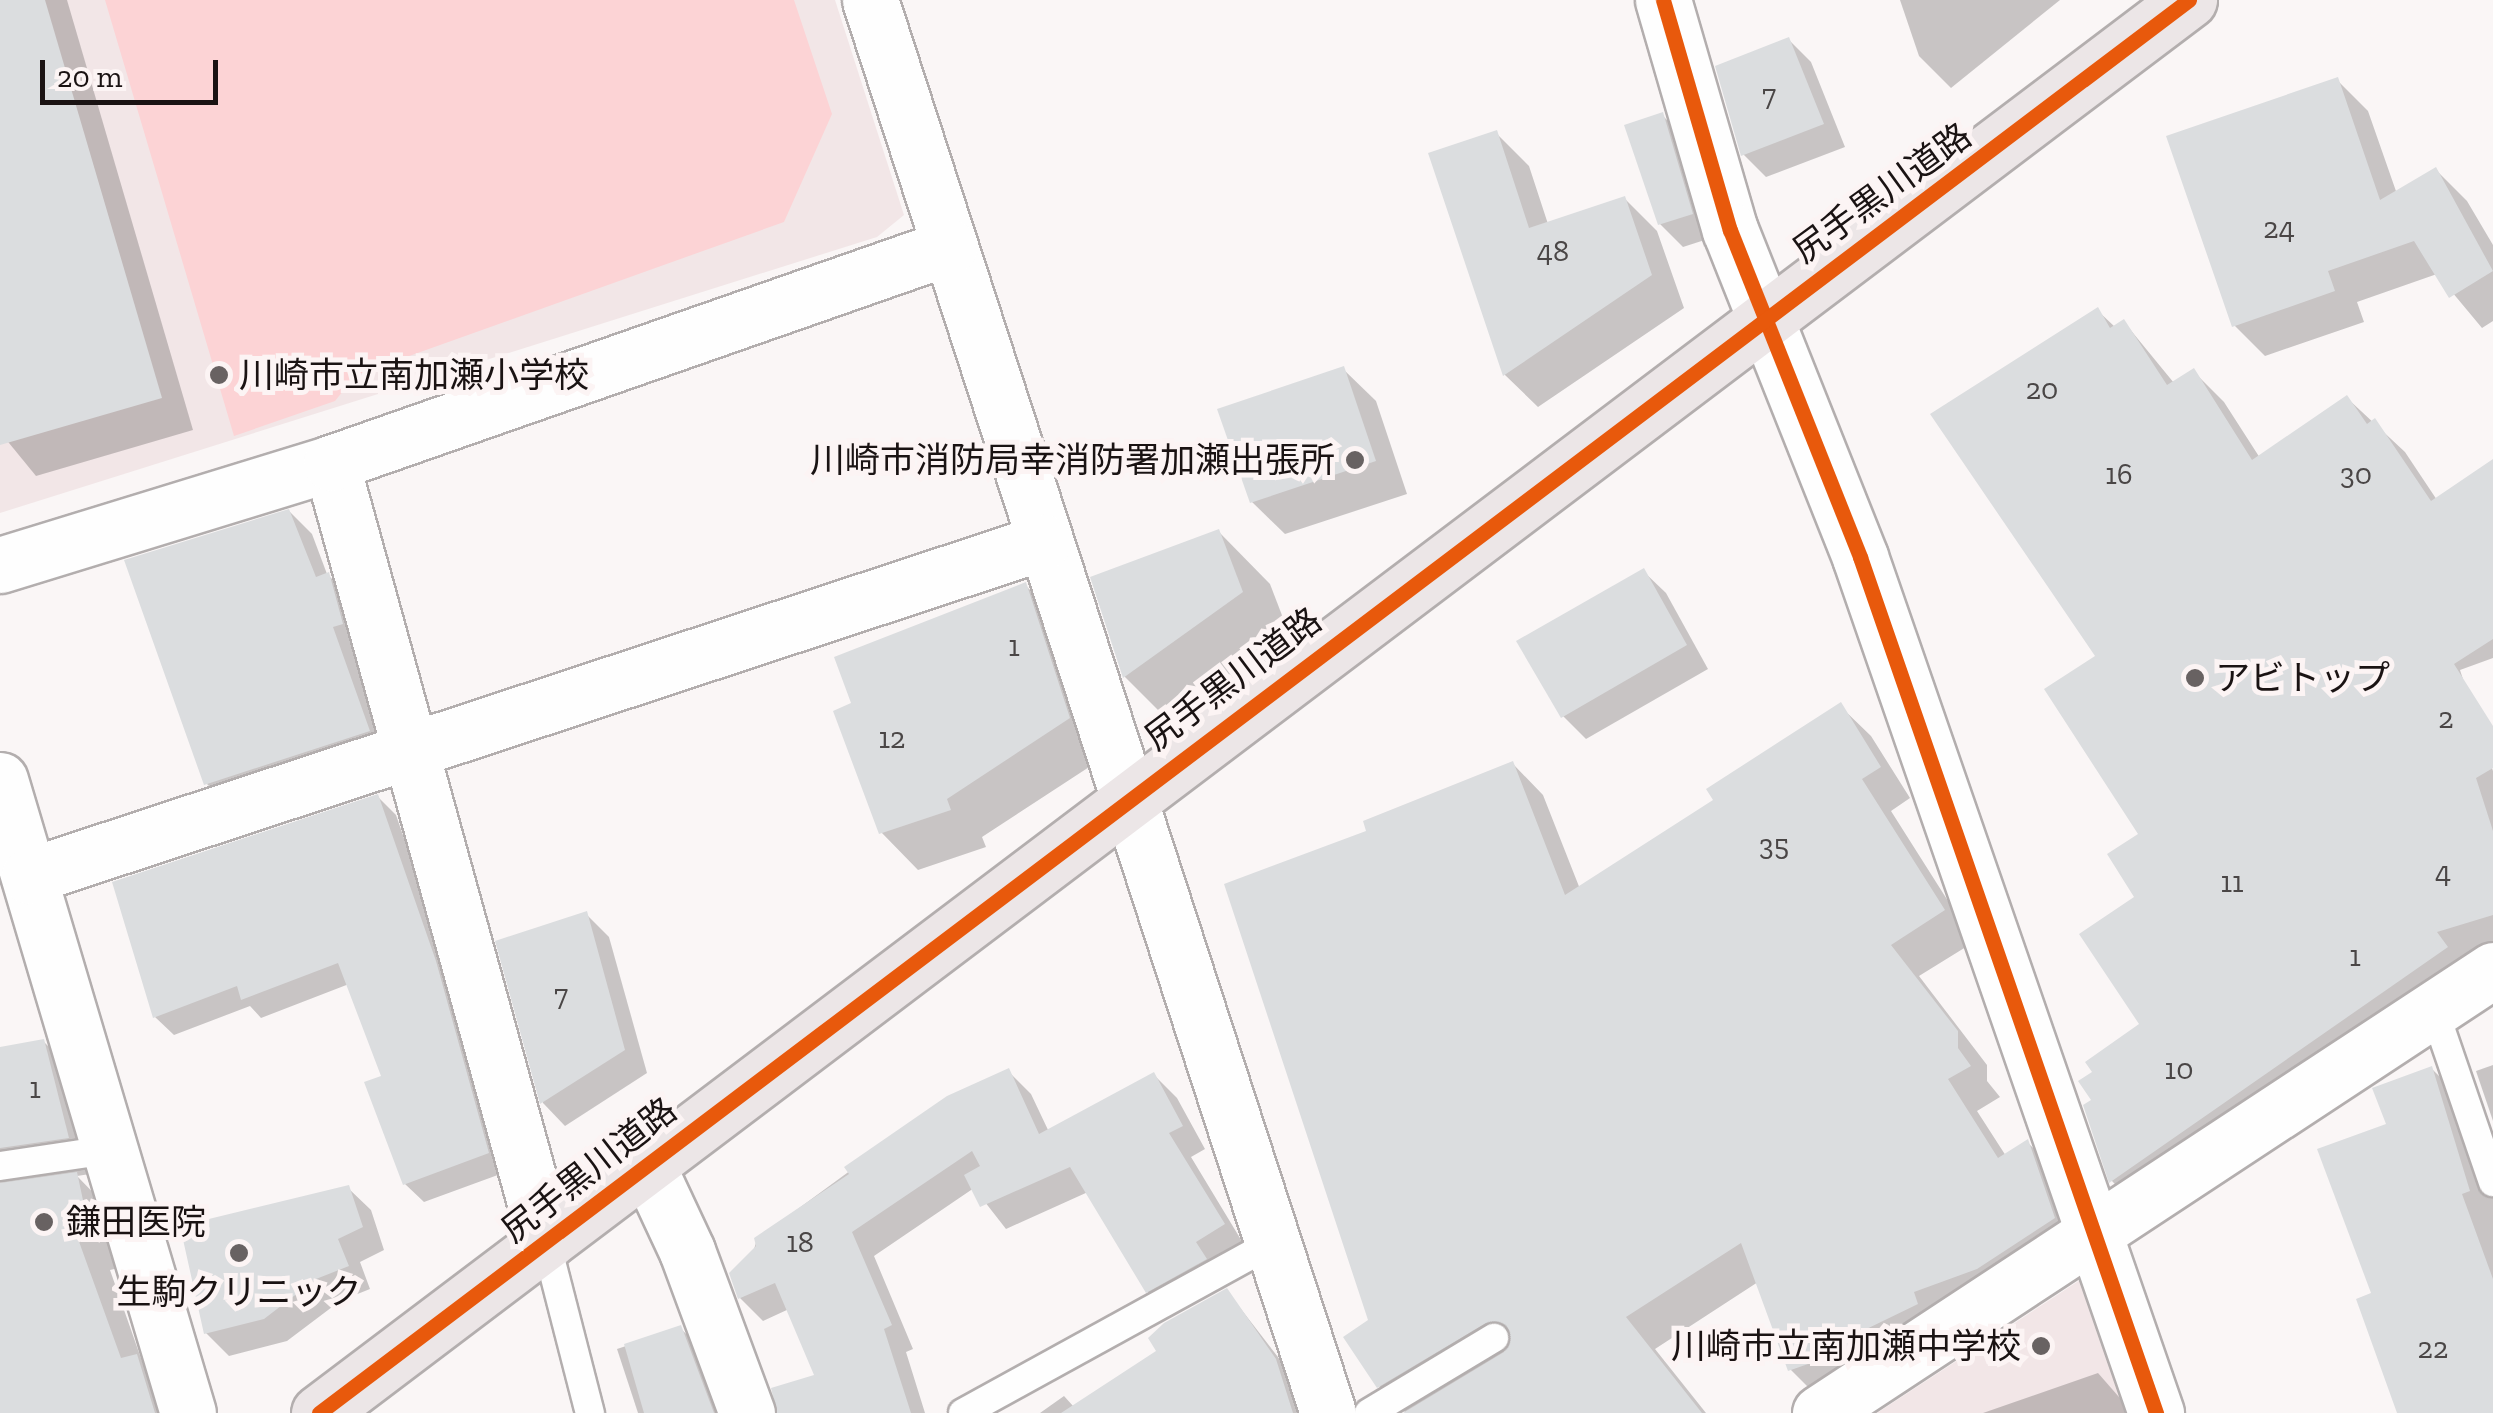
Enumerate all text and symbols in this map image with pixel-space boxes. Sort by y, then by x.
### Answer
scale bar [45,40,222,102]
text: 20 m [57,59,122,95]
house number: 7 [1762,77,1776,113]
street label: 尻手黒川道路 [1785,114,1979,272]
house number: 24 [2263,210,2295,246]
house number: 48 [1537,233,1569,269]
place label: 川崎市立南加瀬小学校 [239,354,589,396]
marker: 川崎市立南加瀬小学校 [208,364,230,386]
house number: 20 [2026,371,2058,407]
place label: 川崎市消防局幸消防署加瀬出張所 [810,439,1335,481]
marker: 川崎市消防局幸消防署加瀬出張所 [1344,449,1366,471]
house number: 16 [2105,456,2133,492]
house number: 30 [2340,456,2372,492]
street label: 尻手黒川道路 [1137,599,1329,759]
house number: 1 [1008,628,1020,664]
place label: アビトップ [2215,657,2390,699]
marker: アビトップ [2184,667,2206,689]
house number: 2 [2438,700,2454,736]
house number: 12 [879,720,905,756]
house number: 35 [1759,827,1789,863]
house number: 4 [2435,854,2451,890]
house number: 11 [2220,864,2244,900]
house number: 1 [2349,938,2361,974]
house number: 7 [554,977,568,1013]
house number: 10 [2165,1051,2193,1087]
house number: 1 [29,1070,41,1106]
street label: 尻手黒川道路 [493,1089,685,1251]
place label: 鎌田医院 [66,1201,206,1243]
marker: 鎌田医院 [31,1209,57,1235]
house number: 18 [786,1224,814,1260]
marker: 生駒クリニック [226,1240,252,1266]
place label: 生駒クリニック [117,1271,361,1313]
place label: 川崎市立南加瀬中学校 [1671,1325,2021,1367]
house number: 22 [2418,1330,2448,1366]
marker: 川崎市立南加瀬中学校 [2030,1335,2052,1357]

